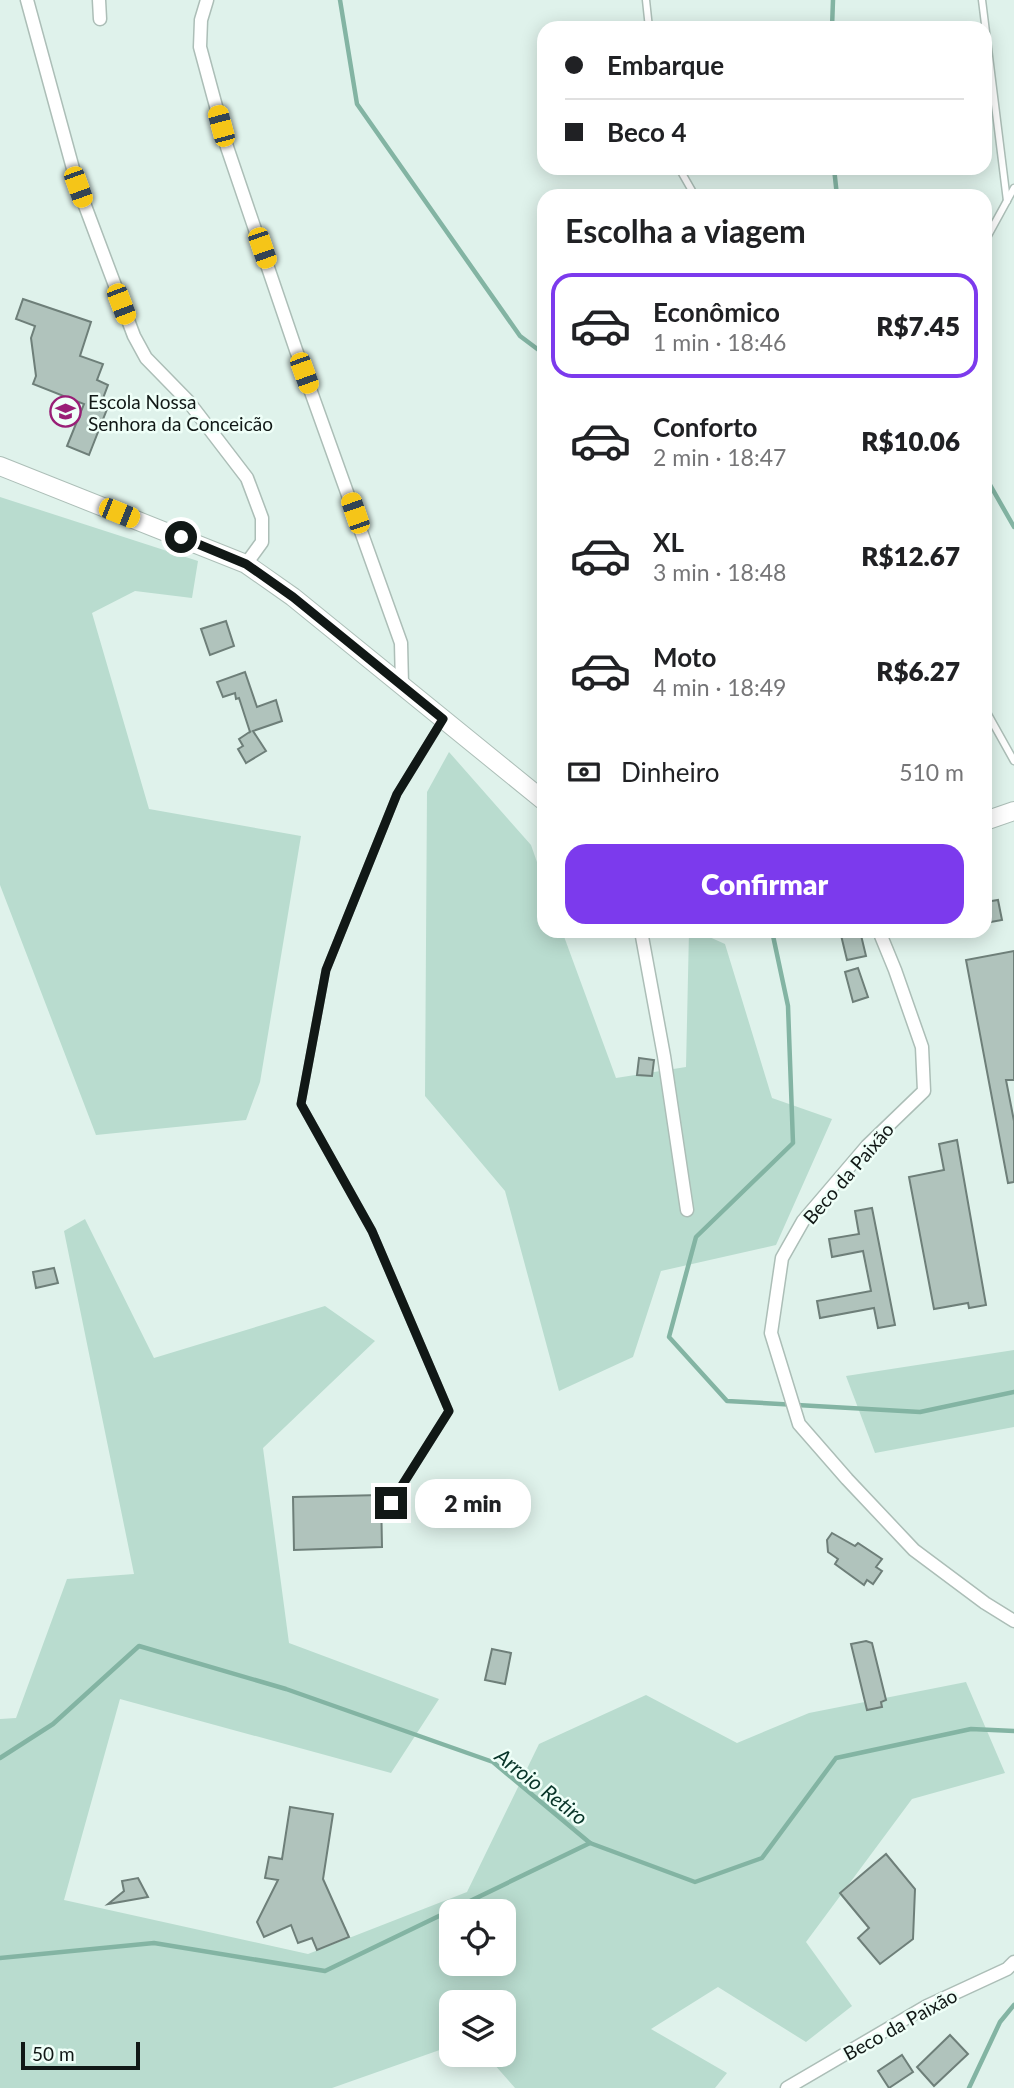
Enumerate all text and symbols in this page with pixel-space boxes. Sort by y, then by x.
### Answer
text: Embarque [607,49,724,81]
car [206,103,237,149]
text: Beco 4 [607,116,686,148]
car [61,164,96,210]
text: Escolha a viagem [565,211,806,250]
car [246,225,279,271]
car [104,281,139,327]
icon: car [569,294,632,357]
text: Econômico [653,296,780,328]
text: R$7.45 [876,310,960,342]
text: 1 min · 18:46 [653,328,786,356]
car [287,350,322,396]
place label: Escola Nossa Senhora da Conceicão [88,390,273,435]
school or university icon: Escola Nossa Senhora da Conceicão [48,395,82,429]
icon: car [569,409,632,472]
text: Conforto [653,411,757,443]
text: R$10.06 [861,425,960,457]
text: 2 min · 18:47 [653,443,786,471]
car [339,490,372,536]
car [96,495,143,531]
route start [165,521,197,553]
icon: car [569,524,632,587]
text: XL [653,526,684,558]
text: R$12.67 [861,540,960,572]
text: 3 min · 18:48 [653,558,786,586]
icon: car [569,639,632,702]
text: Moto [653,641,716,673]
text: R$6.27 [876,655,960,687]
text: 4 min · 18:49 [653,673,786,701]
icon: cash [565,753,603,791]
text: Dinheiro [621,756,719,788]
text: 510 m [899,758,964,786]
button: Confirmar [565,844,964,924]
street label: Beco da Paixão [798,1118,898,1228]
callout: 2 min [416,1478,531,1528]
route end [375,1487,407,1519]
text: 2 min [444,1489,502,1517]
water label: Arroio Retiro [490,1742,593,1830]
map controls [439,1899,516,2067]
button: locate [439,1899,516,1976]
street label: Beco da Paixão [839,1983,961,2065]
button: layers [439,1990,516,2067]
scale bar [21,2039,140,2071]
text: 50 m [32,2042,75,2065]

